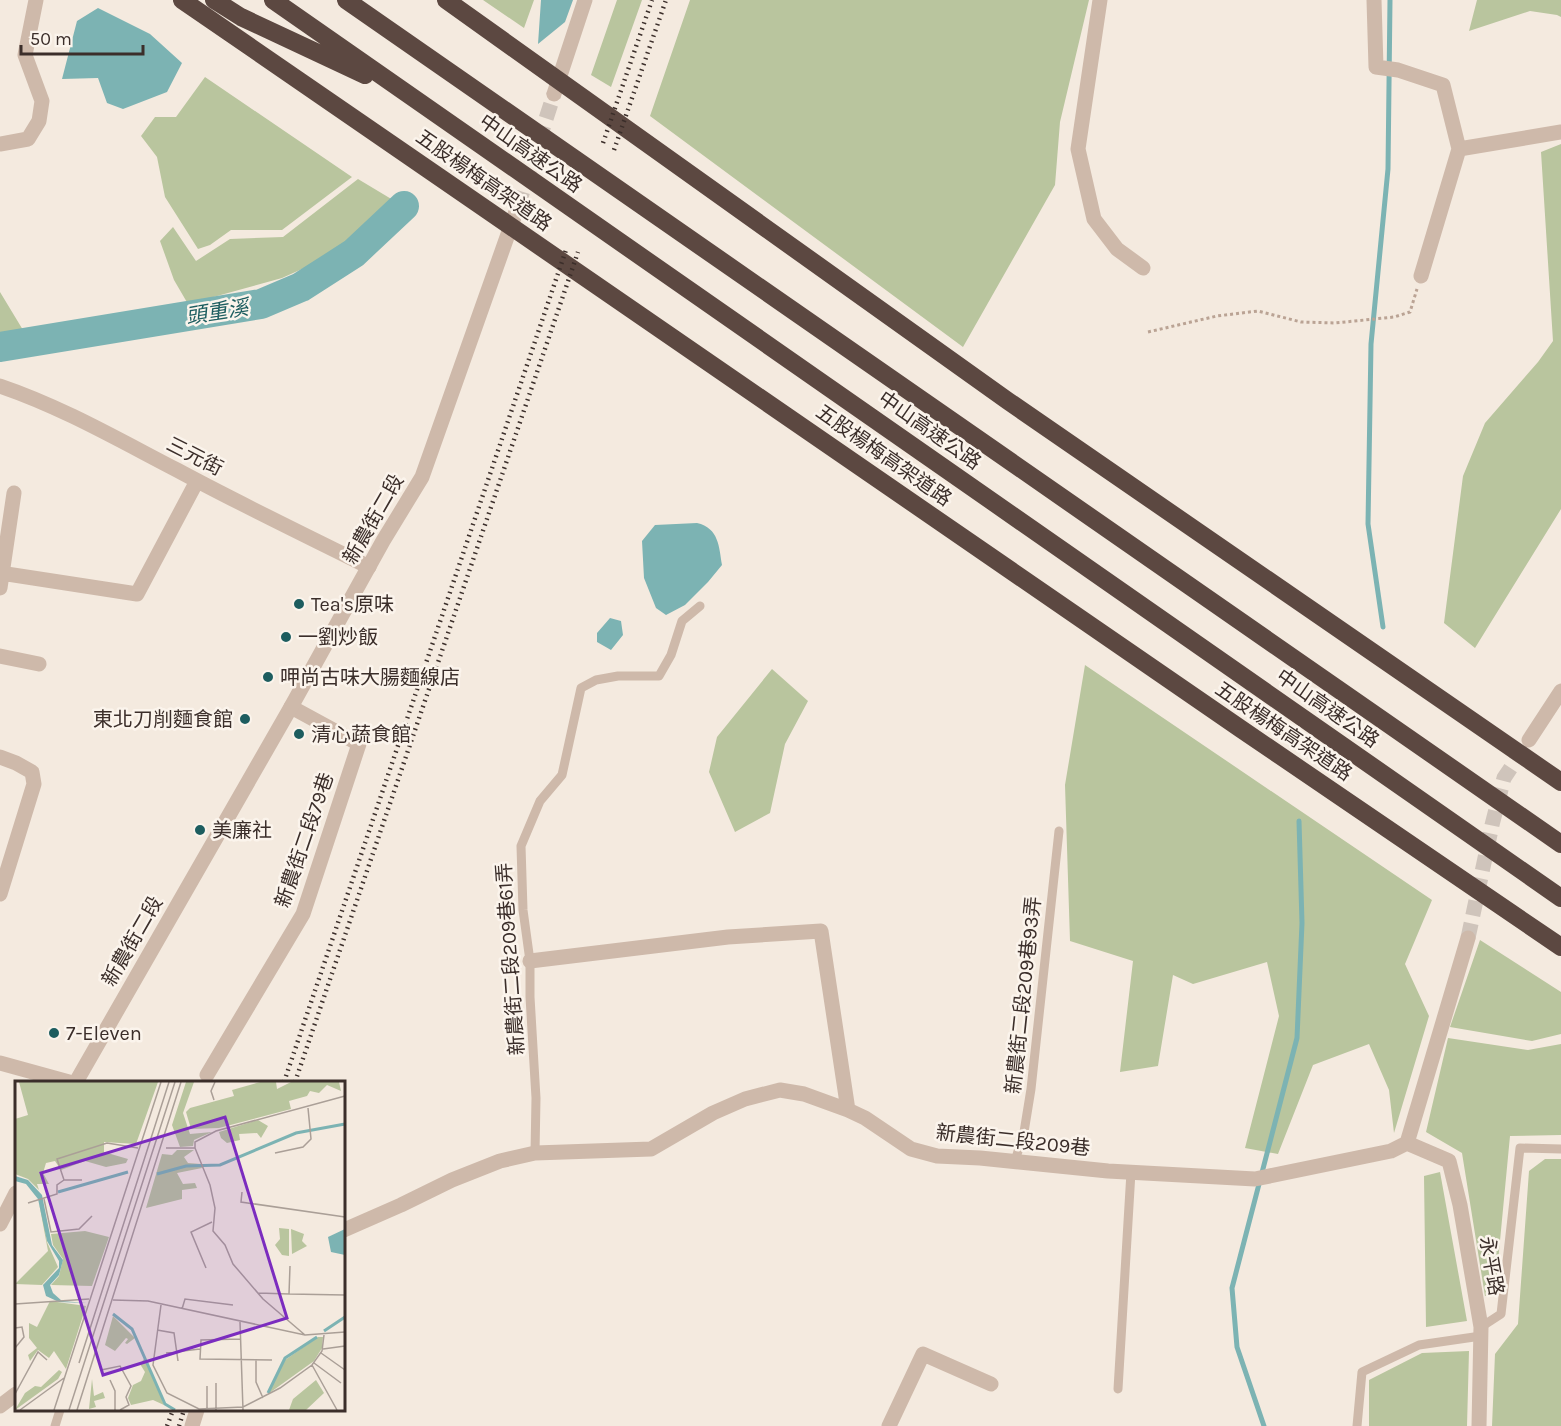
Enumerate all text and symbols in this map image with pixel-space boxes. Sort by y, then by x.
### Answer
scale bar [21,18,142,56]
text: 50 m [30,28,72,50]
street label: 中山高速公路 [475,110,586,197]
street label: 五股楊梅高架道路 [412,125,556,236]
water label: 頭重溪 [184,295,253,329]
street label: 中山高速公路 [874,387,985,474]
street label: 五股楊梅高架道路 [812,400,956,511]
street label: 三元街 [163,433,227,480]
street label: 新農街二段 [338,470,408,568]
place label: Tea's原味 [311,593,394,616]
marker: Tea's原味 [292,597,306,611]
place label: 一劉炒飯 [298,626,378,649]
marker: 一劉炒飯 [279,630,293,644]
street label: 中山高速公路 [1272,665,1383,752]
place label: 呷尚古味大腸麵線店 [280,666,460,689]
marker: 呷尚古味大腸麵線店 [261,670,275,684]
street label: 五股楊梅高架道路 [1211,677,1356,786]
place label: 東北刀削麵食館 [93,708,233,731]
marker: 東北刀削麵食館 [238,712,252,726]
place label: 清心蔬食館 [311,723,411,746]
marker: 清心蔬食館 [292,727,306,741]
street label: 新農街二段79巷 [271,770,338,911]
place label: 美廉社 [212,819,272,842]
marker: 美廉社 [193,823,207,837]
street label: 新農街二段209巷61弄 [492,862,529,1056]
street label: 新農街二段 [97,892,167,990]
street label: 新農街二段209巷93弄 [1002,895,1045,1095]
place label: 7-Eleven [66,1022,142,1045]
marker: 7-Eleven [47,1026,61,1040]
inset map [15,1081,345,1411]
street label: 新農街二段209巷 [935,1121,1091,1160]
street label: 永平路 [1475,1235,1508,1298]

